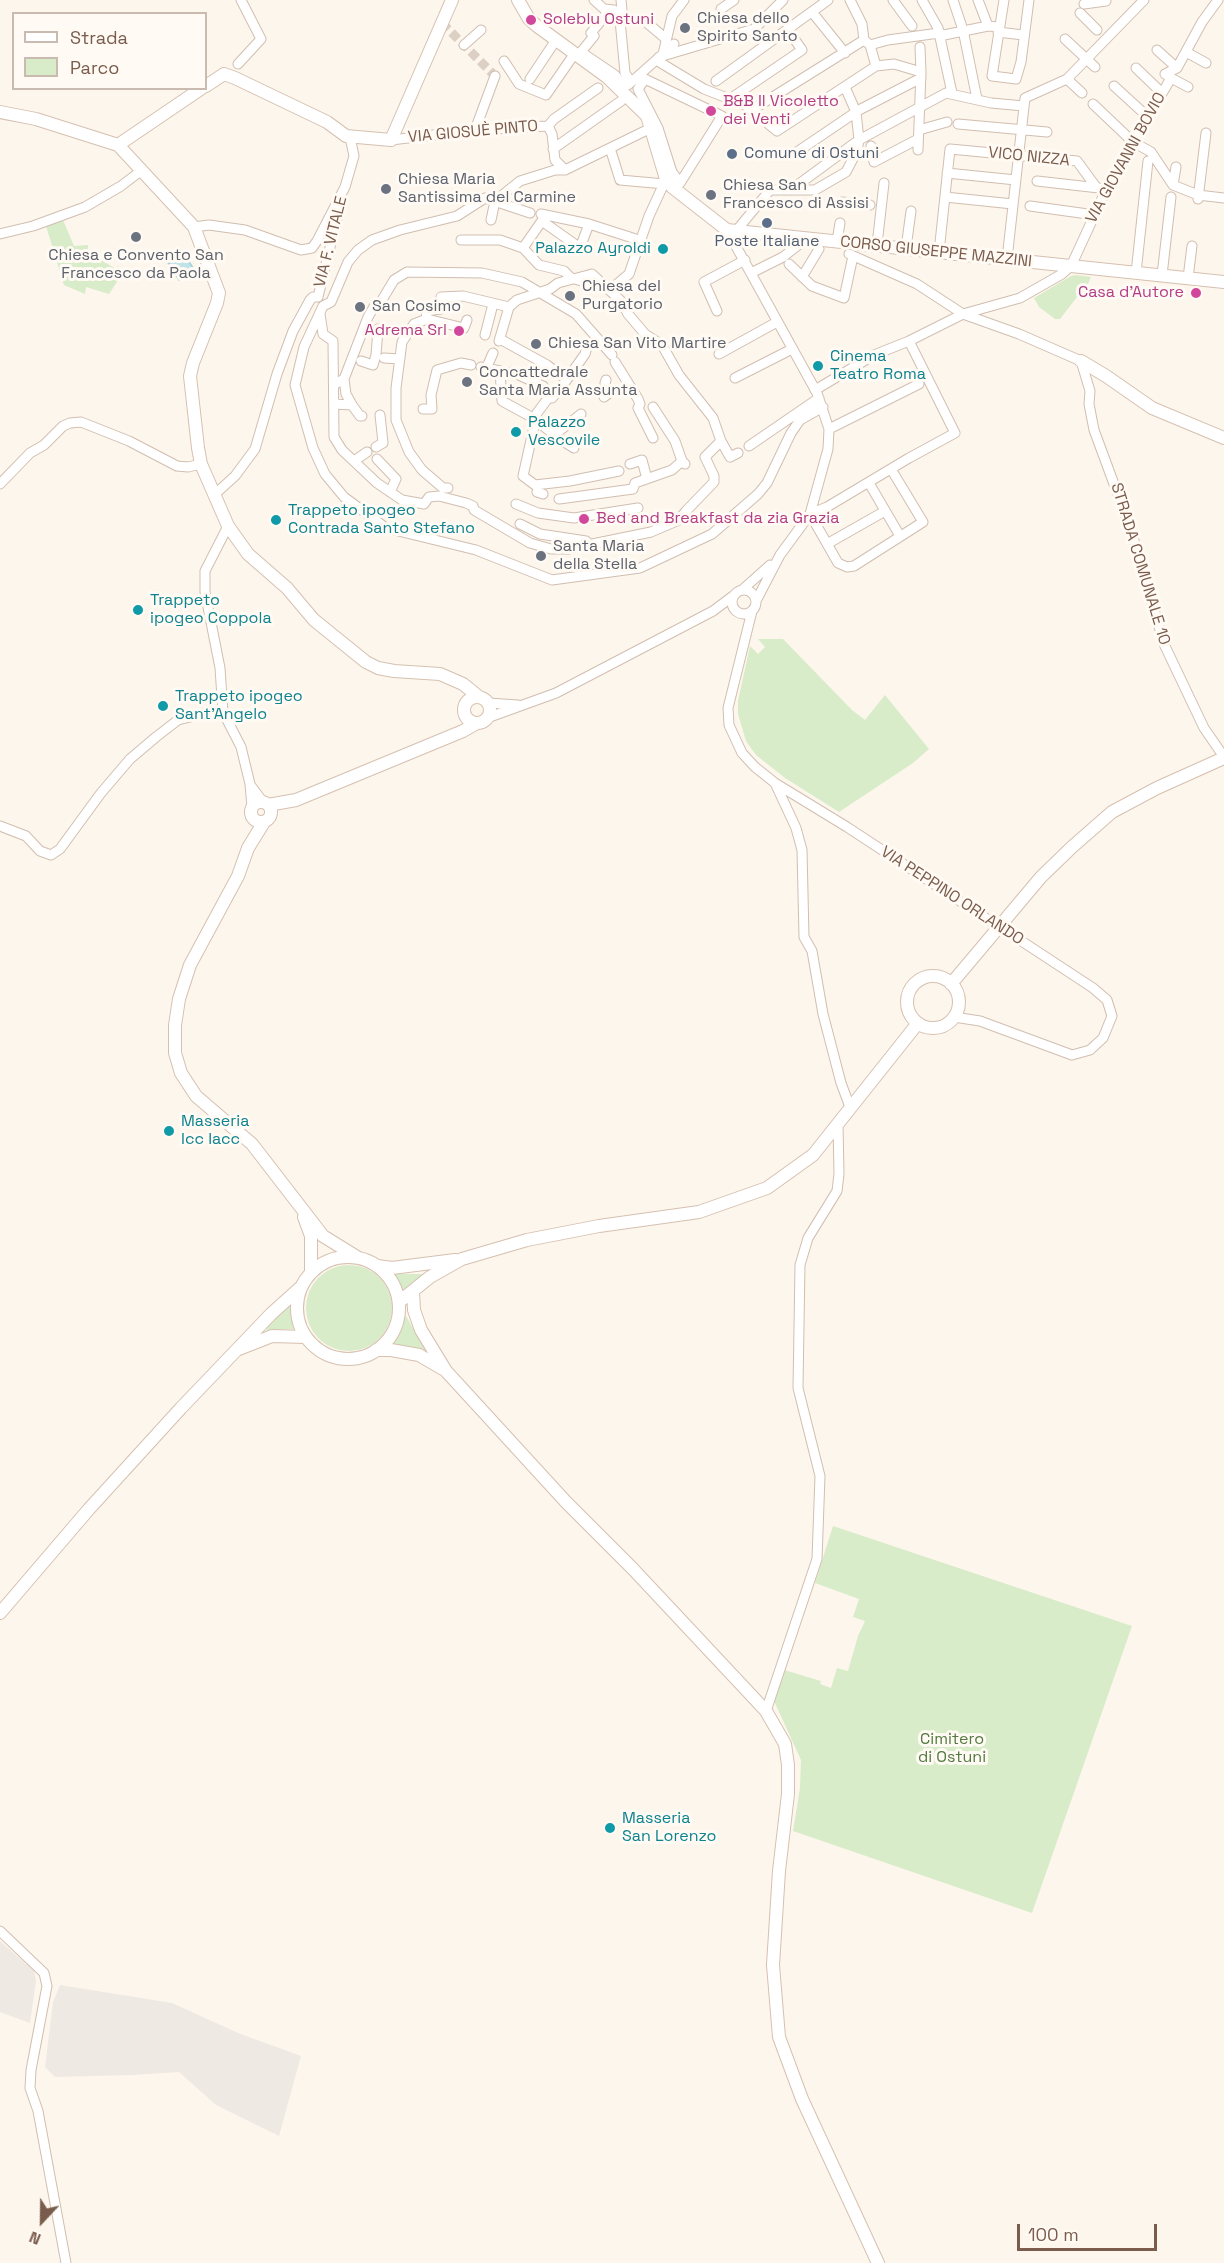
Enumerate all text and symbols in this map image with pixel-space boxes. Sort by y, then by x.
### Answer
place label: Chiesa dello Spirito Santo [697,9,798,47]
place label: Soleblu Ostuni [543,10,654,30]
legend [12,12,207,90]
marker: Soleblu Ostuni [524,13,538,27]
marker: Chiesa dello Spirito Santo [678,21,692,35]
text: Strada [70,26,128,49]
text: Parco [70,56,119,79]
street label: VIA GIOVANNI BOVIO [1082,89,1170,227]
place label: B&B Il Vicoletto dei Venti [723,92,839,130]
marker: B&B Il Vicoletto dei Venti [704,104,718,118]
street label: VIA GIOSUÈ PINTO [407,117,539,147]
street label: VICO NIZZA [987,143,1071,171]
place label: Comune di Ostuni [744,144,879,164]
marker: Comune di Ostuni [725,147,739,161]
place label: Chiesa Maria Santissima del Carmine [398,170,576,208]
place label: Chiesa San Francesco di Assisi [723,176,869,214]
marker: Chiesa Maria Santissima del Carmine [379,182,393,196]
marker: Chiesa San Francesco di Assisi [704,188,718,202]
street label: VIA F. VITALE [310,194,352,290]
marker: Poste Italiane [760,216,774,230]
marker: Chiesa e Convento San Francesco da Paola [129,230,143,244]
place label: Poste Italiane [715,232,819,252]
street label: CORSO GIUSEPPE MAZZINI [839,232,1033,272]
place label: Palazzo Ayroldi [535,239,651,259]
marker: Palazzo Ayroldi [656,242,670,256]
place label: Chiesa e Convento San Francesco da Paola [48,246,224,284]
place label: Chiesa del Purgatorio [582,277,663,315]
place label: Casa d'Autore [1078,283,1184,303]
marker: Casa d'Autore [1189,286,1203,300]
marker: Chiesa del Purgatorio [563,289,577,303]
place label: San Cosimo [372,297,461,317]
marker: San Cosimo [353,300,367,314]
place label: Adrema Srl [365,321,447,341]
marker: Adrema Srl [452,324,466,338]
place label: Chiesa San Vito Martire [548,334,727,354]
marker: Chiesa San Vito Martire [529,337,543,351]
place label: Cinema Teatro Roma [830,347,926,385]
marker: Cinema Teatro Roma [811,359,825,373]
place label: Concattedrale Santa Maria Assunta [479,363,637,401]
marker: Concattedrale Santa Maria Assunta [460,375,474,389]
place label: Palazzo Vescovile [528,413,600,451]
marker: Palazzo Vescovile [509,425,523,439]
street label: STRADA COMUNALE 10 [1106,481,1174,647]
place label: Trappeto ipogeo Contrada Santo Stefano [288,501,475,539]
place label: Bed and Breakfast da zia Grazia [596,509,839,529]
marker: Bed and Breakfast da zia Grazia [577,512,591,526]
marker: Trappeto ipogeo Contrada Santo Stefano [269,513,283,527]
place label: Santa Maria della Stella [553,537,644,575]
marker: Santa Maria della Stella [534,549,548,563]
place label: Trappeto ipogeo Coppola [150,591,272,629]
marker: Trappeto ipogeo Coppola [131,603,145,617]
place label: Trappeto ipogeo Sant'Angelo [175,687,303,725]
marker: Trappeto ipogeo Sant'Angelo [156,699,170,713]
street label: VIA PEPPINO ORLANDO [877,843,1027,949]
place label: Masseria Icc Iacc [181,1112,249,1150]
marker: Masseria Icc Iacc [162,1124,176,1138]
park label: Cimitero di Ostuni [918,1730,986,1768]
place label: Masseria San Lorenzo [622,1809,716,1847]
marker: Masseria San Lorenzo [603,1821,617,1835]
north arrow [12,2191,72,2251]
scale bar [1020,2212,1160,2250]
text: 100 m [1028,2223,1079,2246]
text: N [26,2226,44,2250]

